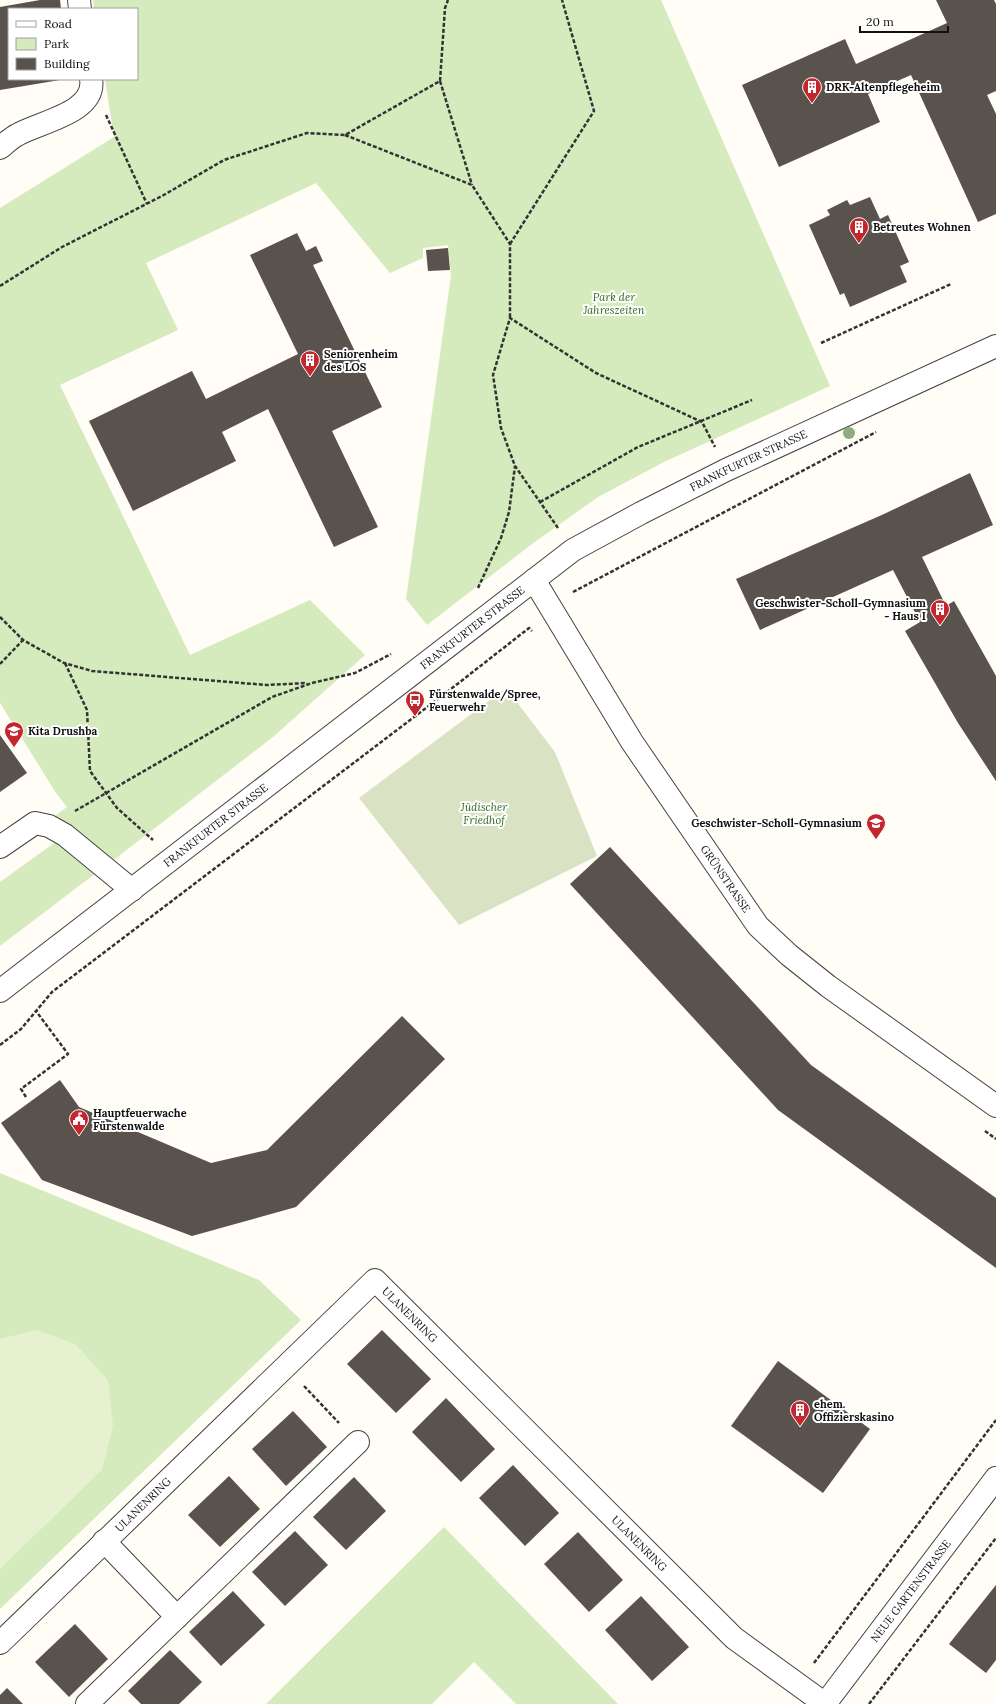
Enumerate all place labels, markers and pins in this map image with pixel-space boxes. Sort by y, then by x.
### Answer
building icon: DRK-Altenpflegeheim [801,76,823,104]
place label: DRK-Altenpflegeheim [826,80,940,94]
building icon: Betreutes Wohnen [848,216,870,244]
place label: Betreutes Wohnen [873,220,971,234]
place label: Seniorenheim des LOS [324,347,398,374]
building icon: Seniorenheim des LOS [299,349,321,377]
place label: Geschwister-Scholl-Gymnasium - Haus I [755,596,926,623]
building icon: Geschwister-Scholl-Gymnasium - Haus I [929,598,951,626]
place label: Fürstenwalde/Spree, Feuerwehr [429,687,541,714]
bus stop icon: Fürstenwalde/Spree, Feuerwehr [404,689,426,717]
school or university icon: Kita Drushba [3,720,25,748]
place label: Kita Drushba [28,724,97,738]
school or university icon: Geschwister-Scholl-Gymnasium [865,812,887,840]
place label: Geschwister-Scholl-Gymnasium [691,816,862,830]
place label: Hauptfeuerwache Fürstenwalde [93,1106,187,1133]
public building icon: Hauptfeuerwache Fürstenwalde [68,1108,90,1136]
place label: ehem. Offizierskasino [814,1397,894,1424]
building icon: ehem. Offizierskasino [789,1399,811,1427]

